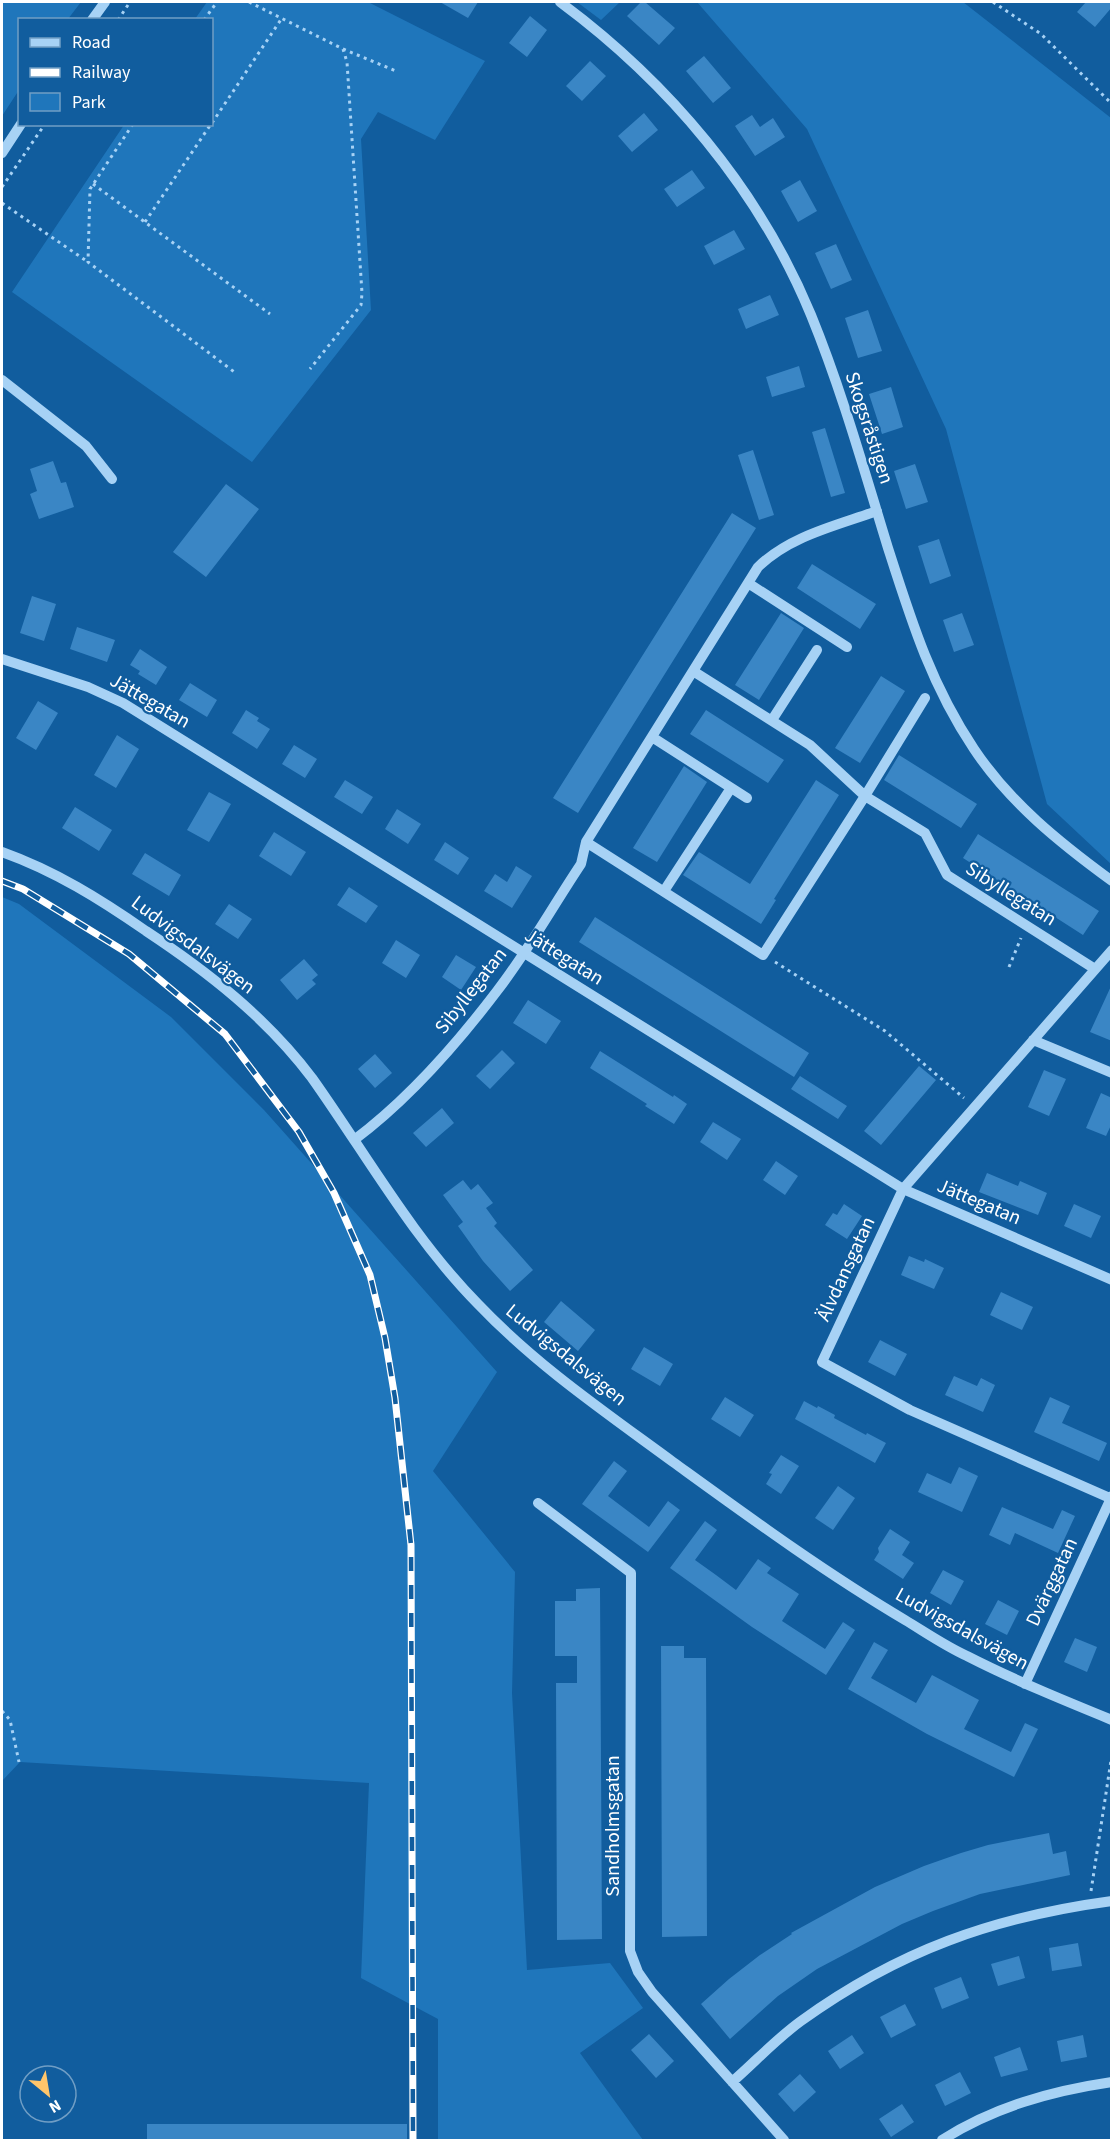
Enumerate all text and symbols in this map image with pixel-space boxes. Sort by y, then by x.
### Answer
legend [18,18,213,126]
text: Road [72,30,111,55]
text: Railway [72,60,131,85]
text: Park [72,90,106,115]
street label: Skogsråstigen [838,368,900,488]
street label: Jättegatan [105,667,195,735]
street label: Sibyllegatan [960,855,1062,933]
street label: Ludvigsdalsvägen [125,889,261,1001]
street label: Jättegatan [519,922,609,992]
street label: Sibyllegatan [428,942,514,1040]
street label: Jättegatan [933,1172,1025,1232]
street label: Älvdansgatan [810,1212,882,1326]
street label: Ludvigsdalsvägen [499,1297,633,1413]
street label: Dvärggatan [1019,1533,1085,1631]
street label: Ludvigsdalsvägen [890,1581,1034,1677]
street label: Sandholmsgatan [599,1755,627,1897]
north arrow [18,2064,78,2124]
text: N [45,2094,65,2118]

